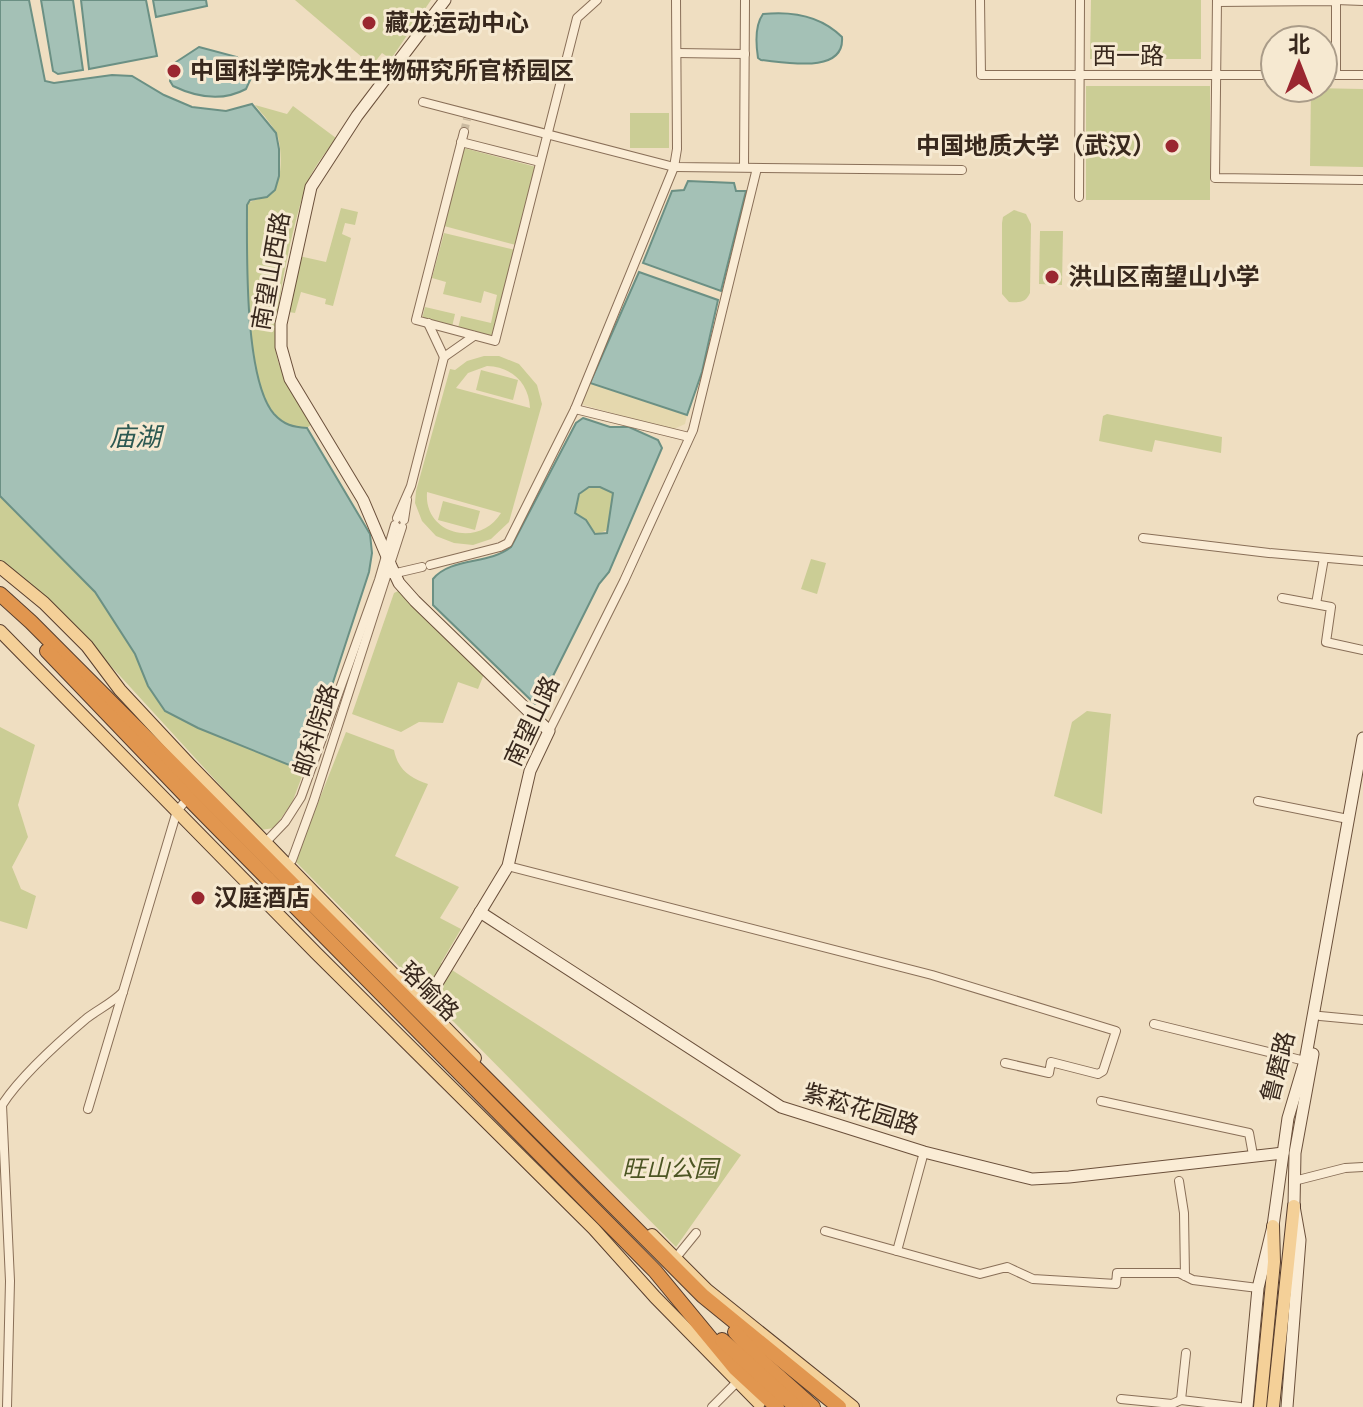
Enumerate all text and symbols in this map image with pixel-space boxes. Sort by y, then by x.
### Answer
place label: 藏龙运动中心 [385,5,529,37]
marker: 藏龙运动中心 [360,14,378,32]
north arrow [1259,24,1339,104]
text: 北 [1288,28,1310,58]
street label: 西一路 [1092,38,1164,70]
place label: 中国科学院水生生物研究所官桥园区 [190,53,574,85]
marker: 中国科学院水生生物研究所官桥园区 [165,62,183,80]
place label: 中国地质大学（武汉） [916,128,1156,160]
marker: 中国地质大学（武汉） [1163,137,1181,155]
street label: 南望山西路 [243,209,295,333]
place label: 洪山区南望山小学 [1068,259,1260,291]
marker: 洪山区南望山小学 [1043,268,1061,286]
water label: 庙湖 [109,418,165,453]
street label: 南望山路 [495,670,565,770]
street label: 邮科院路 [284,679,344,780]
place label: 汉庭酒店 [214,880,310,912]
marker: 汉庭酒店 [189,889,207,907]
street label: 珞喻路 [394,953,467,1026]
street label: 鲁磨路 [1252,1028,1300,1105]
street label: 紫菘花园路 [800,1074,924,1140]
park label: 旺山公园 [622,1151,721,1183]

